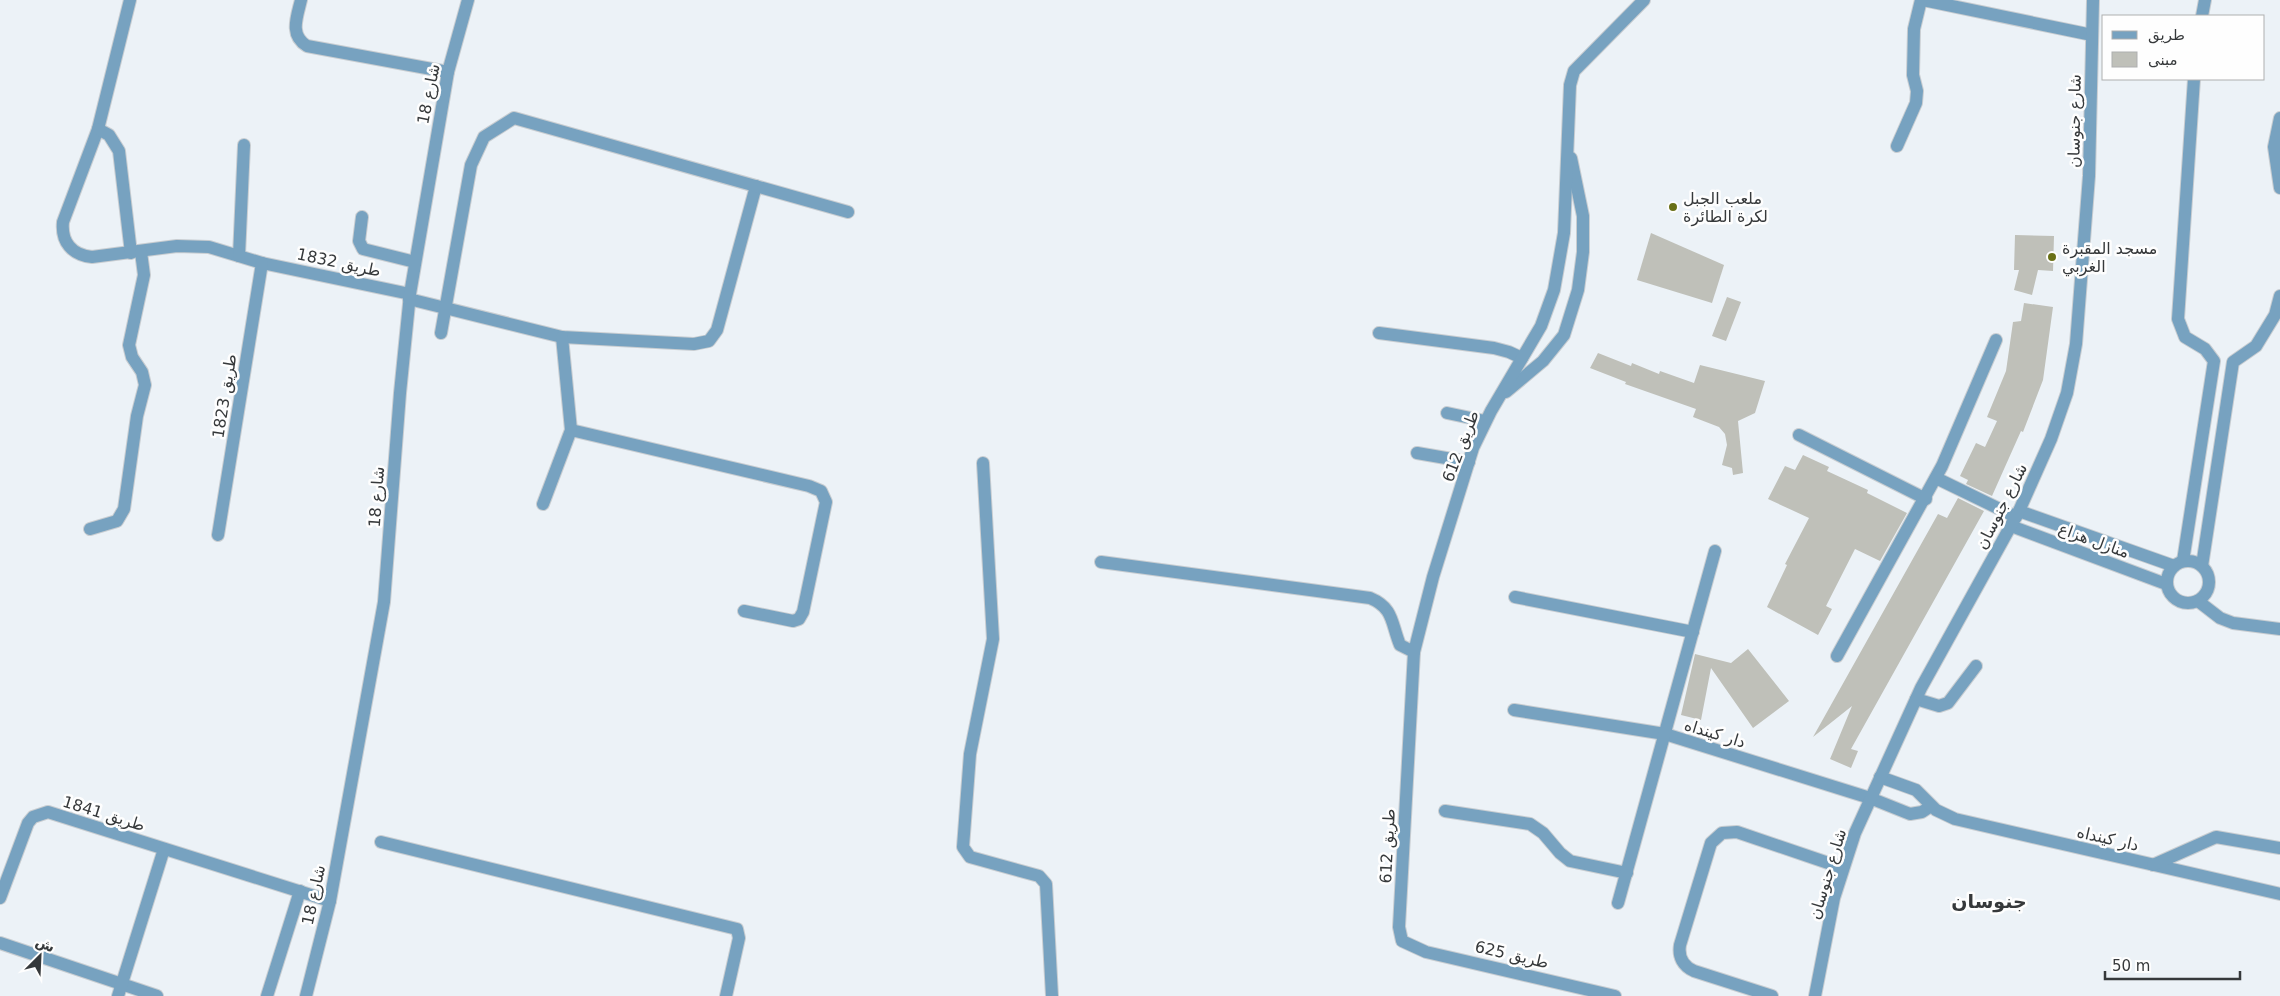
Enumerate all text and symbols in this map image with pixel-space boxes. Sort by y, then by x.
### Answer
legend [2102,15,2265,80]
text: طريق [2148,26,2185,44]
text: مبنى [2148,51,2178,69]
street label: شارع 18 [413,62,445,126]
street label: شارع جنوسان [2064,74,2086,168]
place label: ملعب الجبل لكرة الطائرة [1683,189,1768,227]
marker: ملعب الجبل لكرة الطائرة [1667,201,1679,213]
place label: مسجد المقبرة الغربي [2062,239,2157,277]
street label: طريق 1832 [295,244,383,282]
marker: مسجد المقبرة الغربي [2046,251,2058,263]
street label: طريق 1823 [208,353,242,440]
street label: طريق 612 [1438,408,1484,485]
street label: شارع جنوسان [1972,460,2032,553]
street label: شارع 18 [365,466,389,528]
street label: منازل هزاع [2055,519,2132,563]
street label: دار كينداه [1682,715,1748,753]
street label: طريق 1841 [60,792,147,836]
street label: طريق 612 [1376,808,1400,884]
street label: دار كينداه [2075,822,2141,856]
street label: شارع جنوسان [1805,827,1851,922]
street label: شارع 18 [298,863,330,927]
district label: جنوسان [1951,890,2027,913]
north arrow [15,931,65,981]
text: ش [33,933,57,955]
street label: طريق 625 [1473,937,1551,973]
scale bar [2105,948,2240,980]
text: 50 m [2112,957,2150,975]

